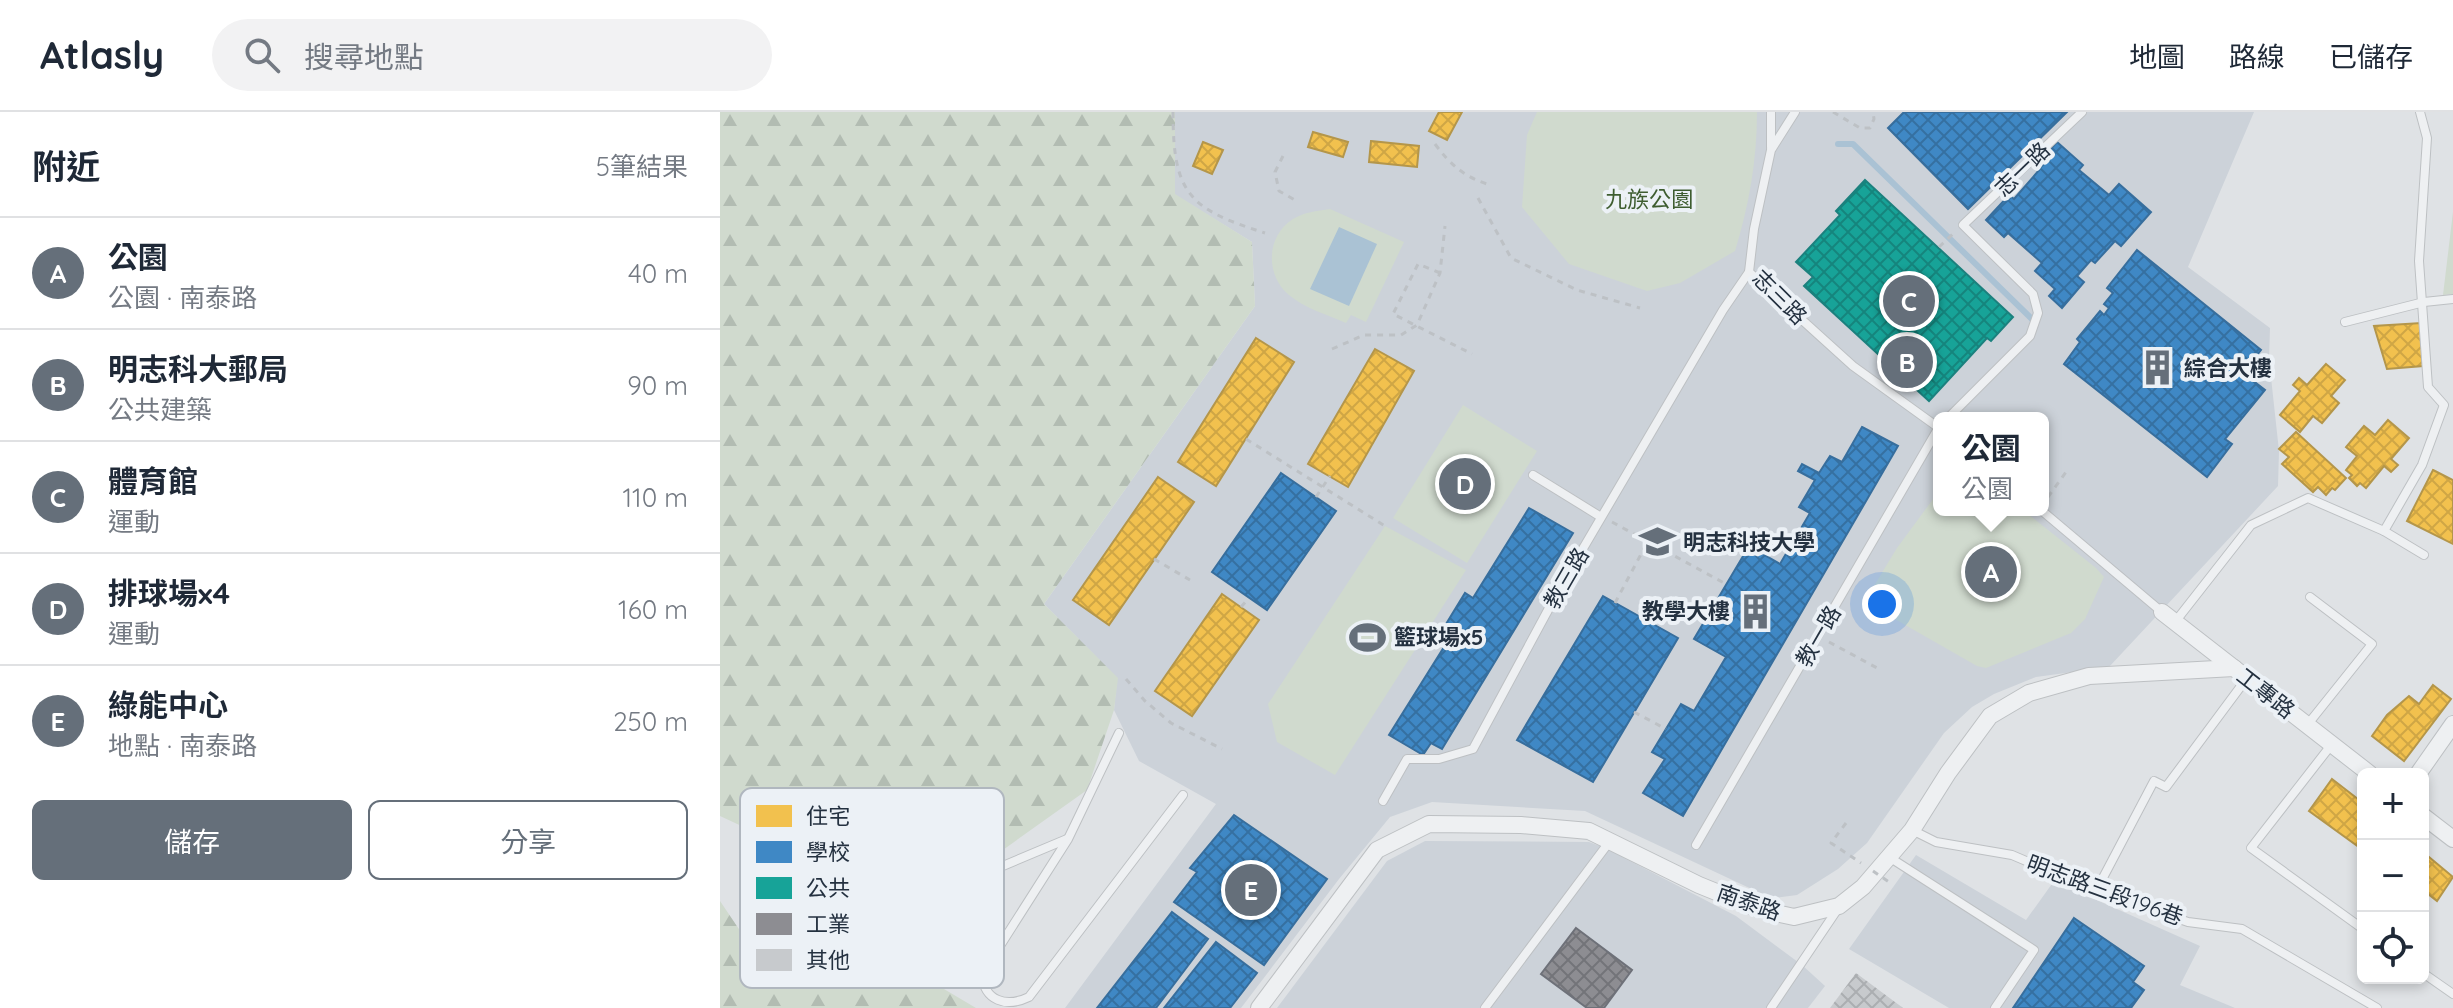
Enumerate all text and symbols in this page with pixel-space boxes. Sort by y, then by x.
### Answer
search box [212,19,772,91]
text: Atlasly [40,31,164,79]
icon: search [240,33,284,77]
text: 搜尋地點 [304,38,424,76]
text: 地圖 [2129,39,2185,74]
text: 路線 [2229,39,2285,74]
text: 已儲存 [2329,39,2413,74]
street label: 志一路 [1989,136,2055,202]
text: 附近 [32,145,100,188]
text: 5筆結果 [596,150,688,183]
park label: 九族公園 [1605,185,1693,213]
text: 公園 [108,238,168,276]
text: A [50,257,66,290]
text: 40 m [628,257,688,290]
street label: 志三路 [1747,264,1813,330]
pin: C [1883,271,1935,331]
text: 公園 · 南泰路 [108,281,257,314]
pin: B [1881,332,1933,392]
building icon: 綜合大樓 [2139,349,2177,387]
text: 明志科大郵局 [108,350,288,388]
place label: 綜合大樓 [2184,354,2272,382]
text: B [49,369,67,402]
text: 90 m [627,369,688,402]
text: 公共建築 [108,393,212,426]
popup [1933,412,2049,516]
text: 公園 [1961,429,2021,467]
pin: D [1439,454,1491,514]
text: 體育館 [108,462,198,500]
text: 公園 [1961,472,2013,505]
text: C [50,481,66,514]
text: 110 m [622,481,688,514]
text: 運動 [108,505,160,538]
school or university icon: 明志科技大學 [1638,523,1676,561]
place label: 明志科技大學 [1683,528,1815,556]
street label: 教三路 [1537,542,1595,614]
pin: A [1965,542,2017,602]
text: 排球場x4 [108,574,230,612]
your location [1862,584,1902,624]
building icon: 教學大樓 [1737,592,1775,630]
text: D [49,593,67,626]
text: 160 m [618,593,688,626]
place label: 教學大樓 [1642,597,1730,625]
street label: 教一路 [1789,600,1847,672]
text: 運動 [108,617,160,650]
sports icon: 籃球場x5 [1349,618,1387,656]
place label: 籃球場x5 [1394,623,1483,651]
street label: 工專路 [2231,662,2301,724]
text: 綠能中心 [108,686,228,724]
text: E [51,705,65,738]
text: 250 m [613,705,688,738]
text: 地點 · 南泰路 [108,729,257,762]
map controls [2357,768,2429,984]
button: + [2357,768,2429,840]
legend [740,788,1004,988]
button: 儲存 [32,800,352,880]
button: 分享 [368,800,688,880]
text: 住宅 [806,802,850,830]
text: 學校 [806,838,850,866]
button: − [2357,840,2429,912]
street label: 明志路三段196巷 [2023,849,2187,931]
pin: E [1225,860,1277,920]
text: 公共 [806,874,850,902]
street label: 南泰路 [1713,878,1785,926]
text: 工業 [806,910,850,938]
button: locate [2357,912,2429,984]
text: 其他 [806,946,850,974]

